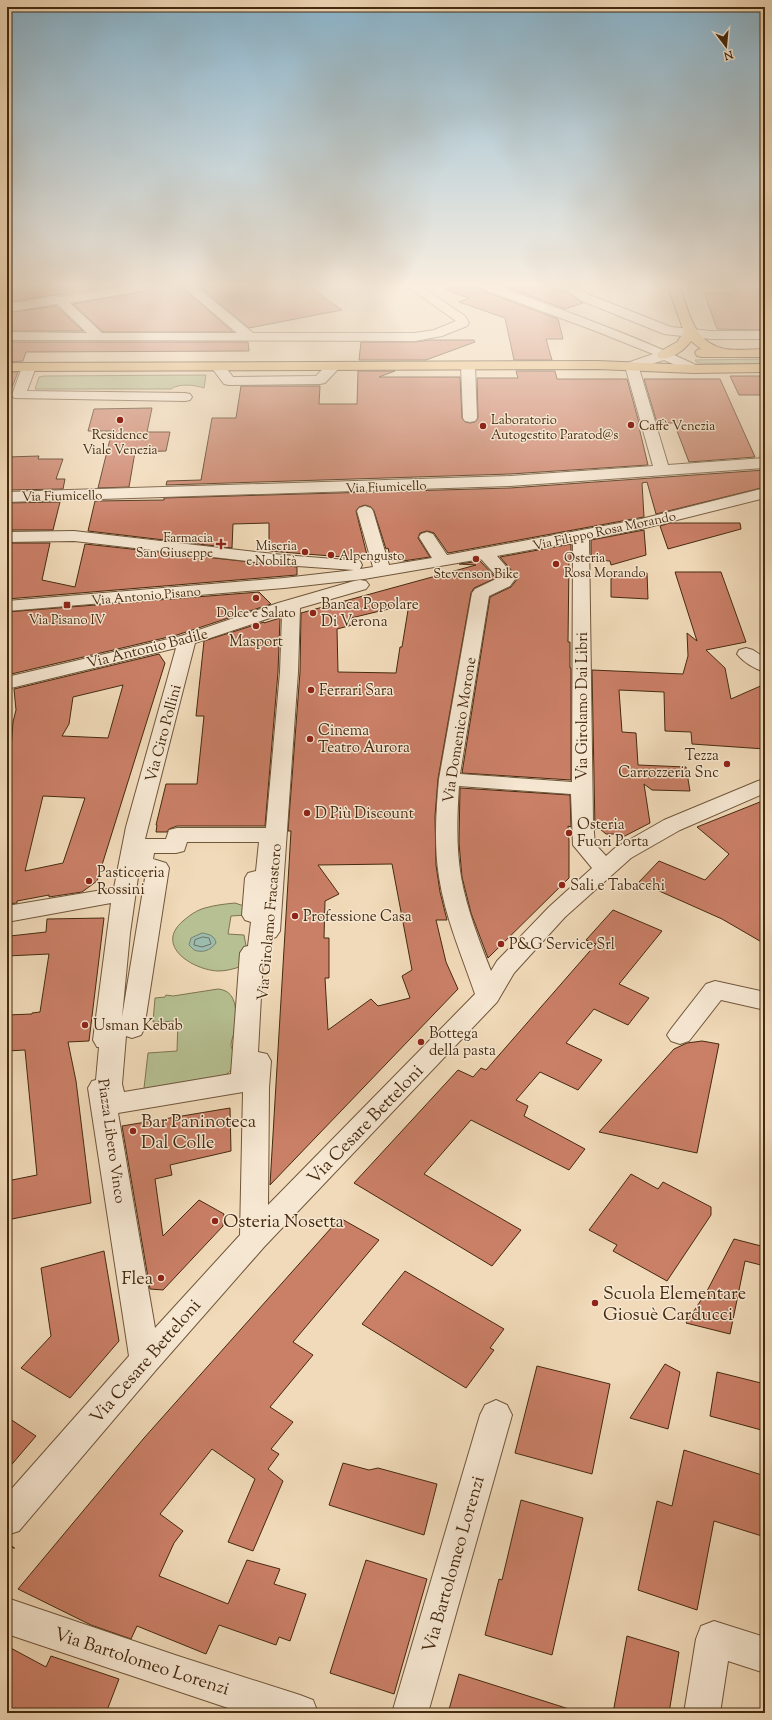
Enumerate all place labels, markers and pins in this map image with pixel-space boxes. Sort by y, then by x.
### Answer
place label: Laboratorio Autogestito Paratod@s [491,412,618,445]
marker: Residence Viale Venezia [115,415,125,425]
place label: Caffè Venezia [639,418,715,436]
marker: Caffè Venezia [626,420,636,430]
marker: Laboratorio Autogestito Paratod@s [478,421,488,431]
place label: Residence Viale Venezia [82,427,158,460]
place label: Farmacia San Giuseppe [136,530,213,563]
place label: Miseria e Nobiltà [246,538,297,571]
marker: Farmacia San Giuseppe [216,539,226,549]
marker: Miseria e Nobiltà [300,547,310,557]
place label: Alpengusto [339,548,404,566]
marker: Alpengusto [326,550,336,560]
place label: Osteria Rosa Morando [564,550,646,583]
marker: Stevenson Bike [471,554,481,564]
marker: Osteria Rosa Morando [551,559,561,569]
place label: Stevenson Bike [433,566,519,584]
marker: Dolce e Salato [251,593,261,603]
place label: Banca Popolare Di Verona [321,595,419,633]
marker: Via Pisano IV [62,600,72,610]
place label: Dolce e Salato [216,605,296,623]
marker: Banca Popolare Di Verona [308,608,318,618]
place label: Via Pisano IV [29,612,106,630]
marker: Masport [251,621,261,631]
place label: Masport [229,632,283,653]
place label: Ferrari Sara [319,681,393,702]
marker: Ferrari Sara [306,685,316,695]
place label: Cinema Teatro Aurora [318,721,410,759]
marker: Cinema Teatro Aurora [305,734,315,744]
place label: Tezza Carrozzeria Snc [618,746,719,784]
marker: Tezza Carrozzeria Snc [722,759,732,769]
place label: D Più Discount [315,804,414,825]
marker: D Più Discount [302,808,312,818]
place label: Osteria Fuori Porta [577,815,649,853]
marker: Osteria Fuori Porta [564,828,574,838]
place label: Pasticceria Rossini [97,863,165,901]
marker: Pasticceria Rossini [84,876,94,886]
place label: Sali e Tabacchi [570,876,665,897]
marker: Sali e Tabacchi [557,880,567,890]
place label: Professione Casa [303,907,412,928]
marker: Professione Casa [290,911,300,921]
place label: P&G Service Srl [509,935,615,956]
marker: P&G Service Srl [496,939,506,949]
place label: Usman Kebab [93,1016,183,1037]
marker: Usman Kebab [80,1020,90,1030]
place label: Bottega della pasta [429,1024,496,1062]
marker: Bottega della pasta [416,1037,426,1047]
place label: Bar Paninoteca Dal Colle [141,1110,256,1157]
marker: Bar Paninoteca Dal Colle [128,1126,138,1136]
place label: Osteria Nosetta [223,1210,344,1236]
marker: Osteria Nosetta [210,1216,220,1226]
place label: Flea [122,1267,153,1293]
marker: Flea [156,1273,166,1283]
place label: Scuola Elementare Giosuè Carducci [603,1282,746,1329]
marker: Scuola Elementare Giosuè Carducci [590,1298,600,1308]

